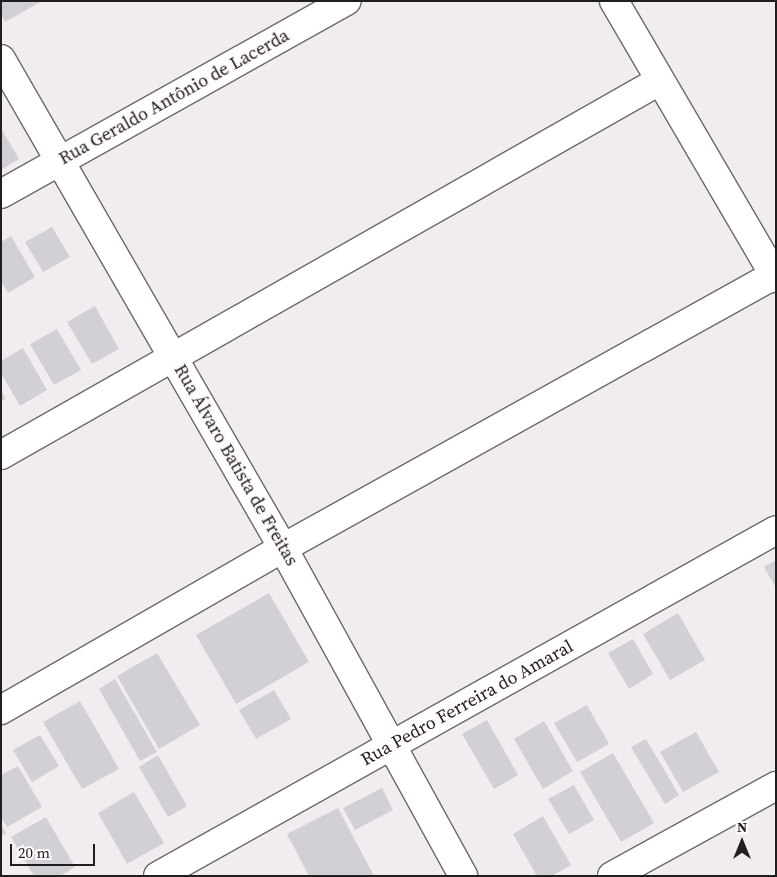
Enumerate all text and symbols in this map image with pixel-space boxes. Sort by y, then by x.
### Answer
street label: Rua Geraldo Antônio de Lacerda [55,25,293,169]
street label: Rua Álvaro Batista de Freitas [169,360,303,570]
street label: Rua Pedro Ferreira do Amaral [357,636,577,770]
north arrow [717,817,767,867]
text: N [737,817,747,837]
scale bar [12,834,98,866]
text: 20 m [18,842,50,863]

